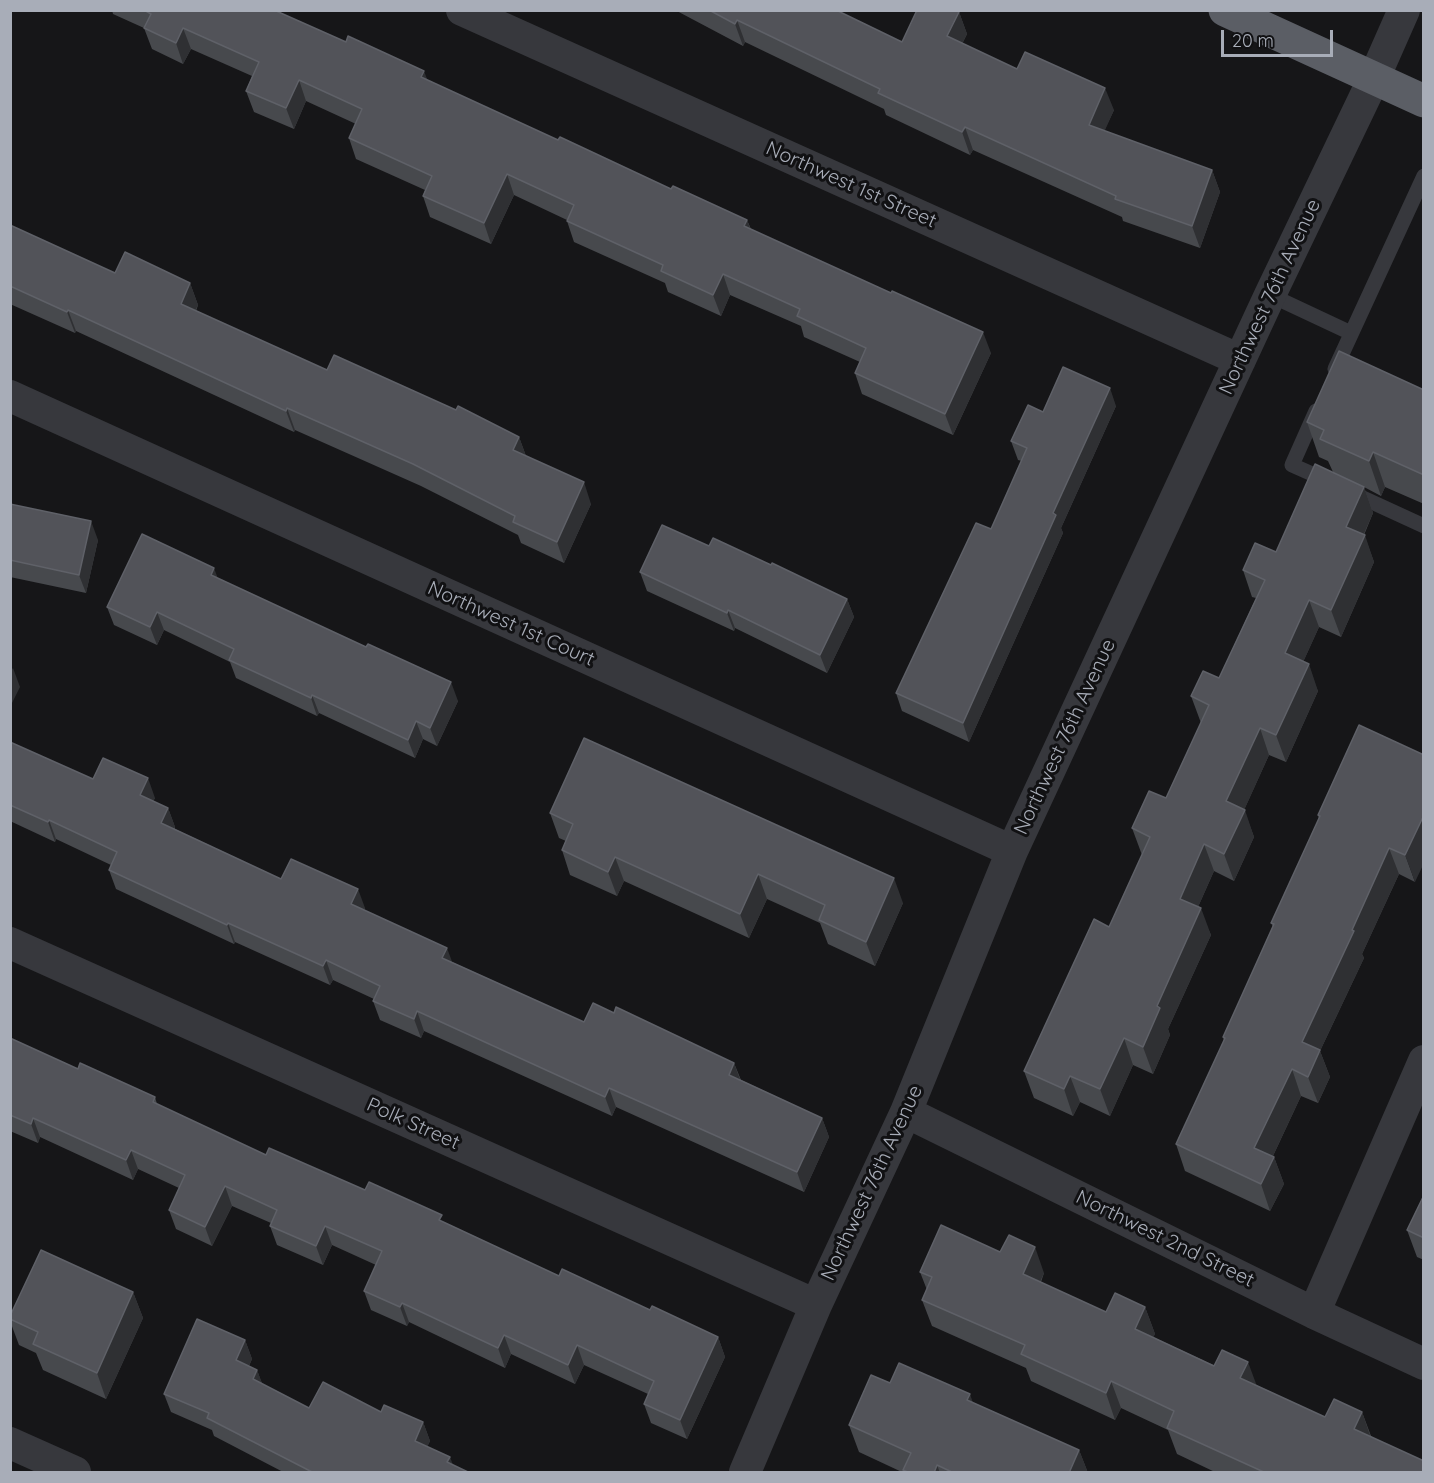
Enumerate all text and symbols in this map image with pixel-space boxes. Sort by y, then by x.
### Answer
scale bar [1224,18,1336,56]
text: 20 m [1232,29,1274,52]
street label: Northwest 1st Street [762,137,940,233]
street label: Northwest 76th Avenue [1214,195,1326,399]
street label: Northwest 1st Court [424,576,598,672]
street label: Northwest 76th Avenue [1009,635,1121,839]
street label: Northwest 76th Avenue [816,1081,928,1285]
street label: Polk Street [363,1093,463,1155]
street label: Northwest 2nd Street [1072,1185,1258,1293]

